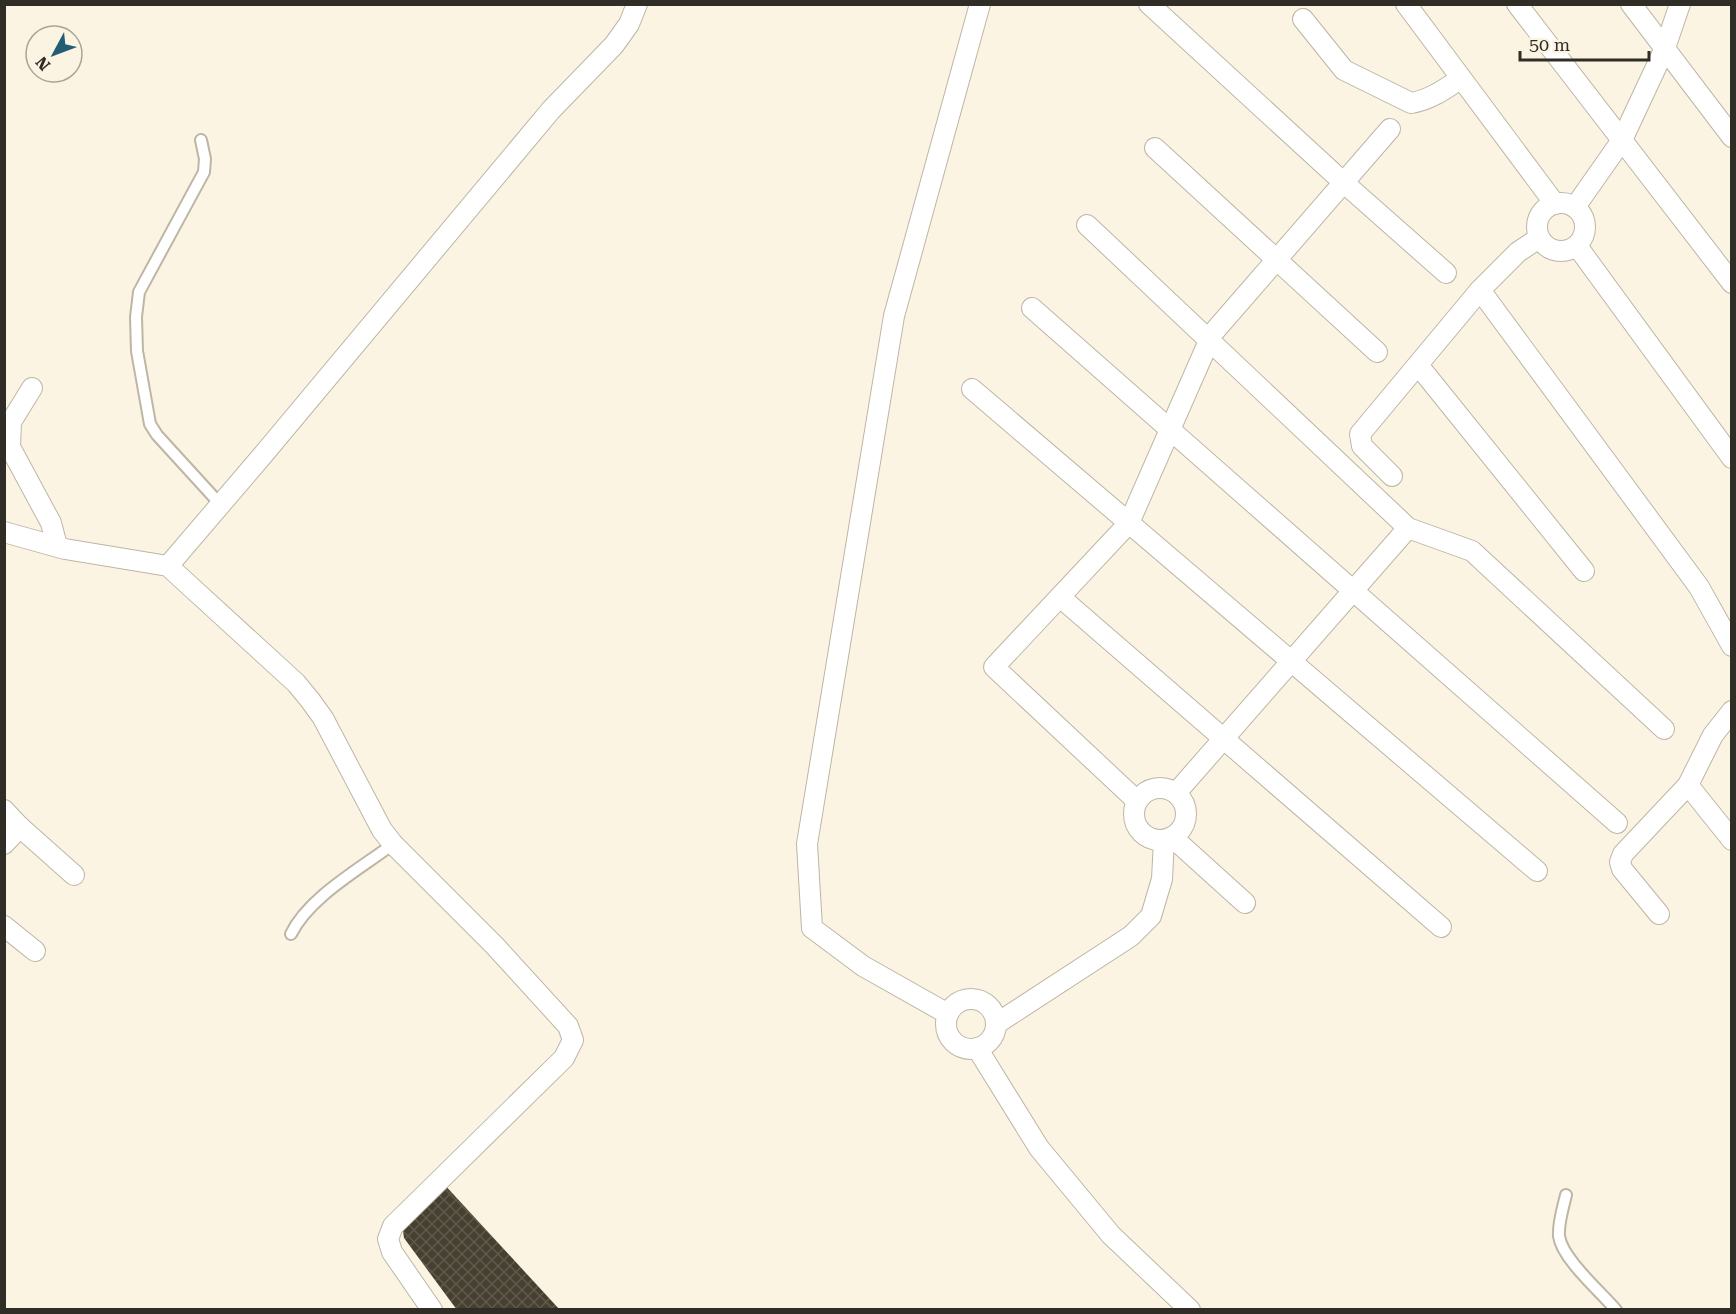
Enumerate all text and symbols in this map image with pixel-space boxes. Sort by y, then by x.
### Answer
north arrow [24,24,84,84]
scale bar [1520,24,1649,62]
text: 50 m [1529,34,1570,55]
text: N [32,53,54,74]

